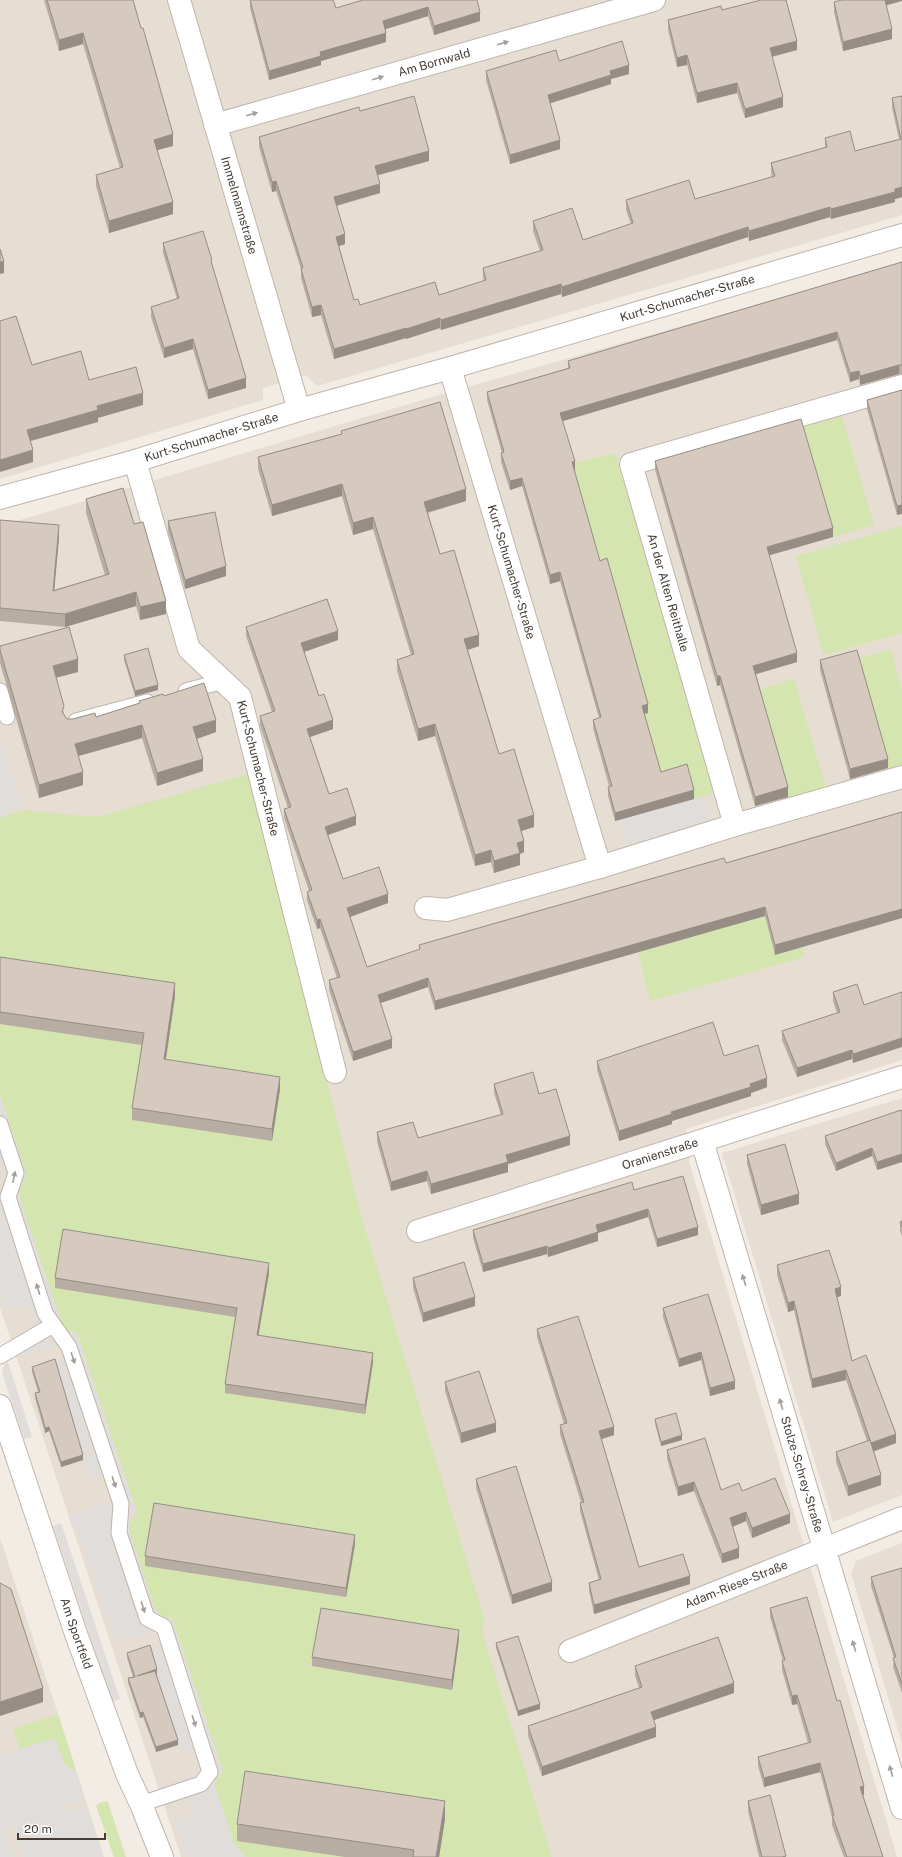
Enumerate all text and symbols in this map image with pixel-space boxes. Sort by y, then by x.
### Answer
one-way arrow [497,40,509,46]
street label: Am Bornwald [397,46,472,80]
one-way arrow [371,75,384,81]
one-way arrow [247,111,259,117]
street label: Immelmannstraße [218,155,260,256]
street label: Kurt-Schumacher-Straße [619,272,757,325]
street label: Kurt-Schumacher-Straße [143,410,280,465]
street label: Kurt-Schumacher-Straße [485,503,538,641]
street label: An der Alten Reithalle [644,532,692,654]
street label: Kurt-Schumacher-Straße [234,699,282,838]
street label: Oranienstraße [620,1135,700,1173]
one-way arrow [11,1170,17,1183]
one-way arrow [741,1273,747,1285]
one-way arrow [35,1283,41,1295]
one-way arrow [70,1353,76,1365]
one-way arrow [778,1398,784,1410]
street label: Stolze-Schrey-Straße [778,1415,826,1534]
one-way arrow [111,1476,117,1488]
street label: Adam-Riese-Straße [683,1557,790,1611]
street label: Am Sportfeld [57,1596,95,1671]
one-way arrow [140,1601,146,1613]
one-way arrow [851,1640,857,1652]
one-way arrow [191,1715,197,1727]
one-way arrow [888,1764,894,1776]
scale bar [18,1815,105,1841]
text: 20 m [24,1822,52,1836]

